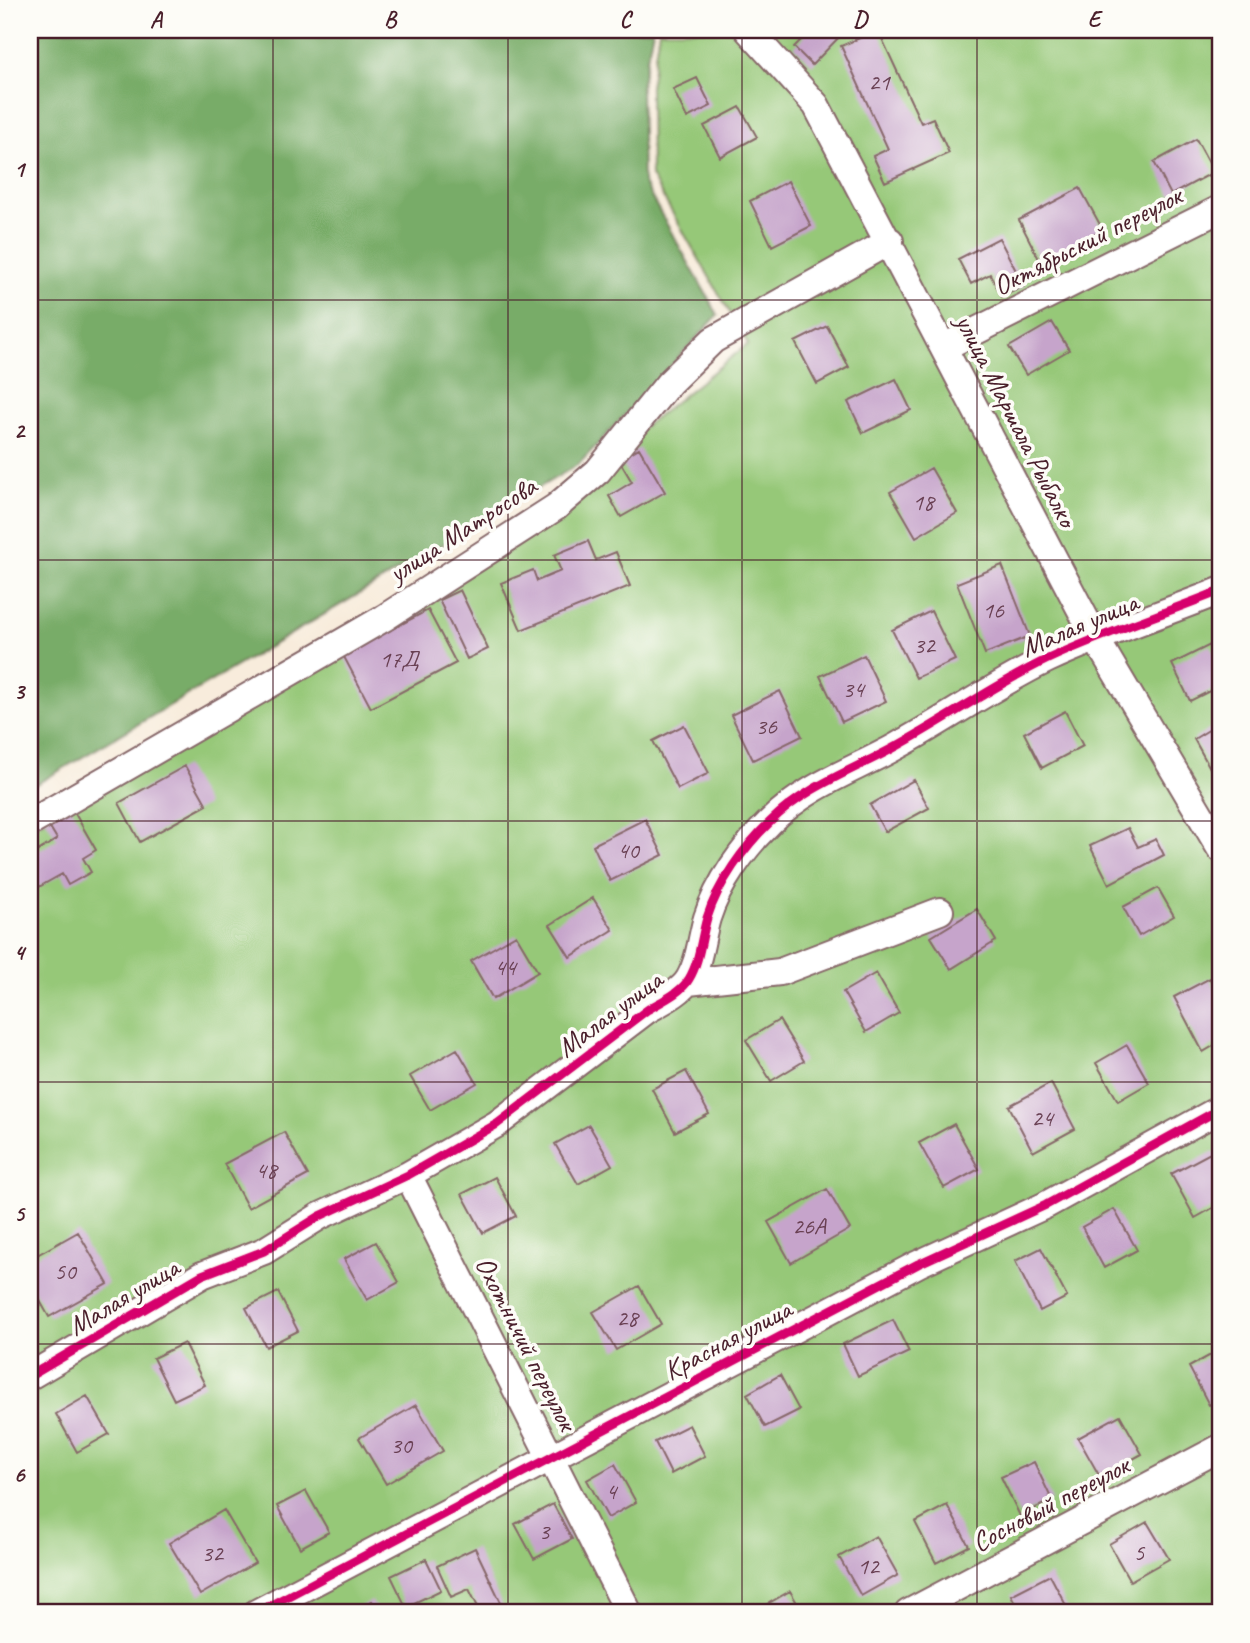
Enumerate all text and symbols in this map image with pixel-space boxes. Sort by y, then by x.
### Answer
text: A [150,5,164,34]
text: B [384,5,398,34]
text: C [620,5,634,34]
text: D [853,5,869,34]
text: E [1088,5,1104,34]
house number: 21 [868,67,891,97]
text: 1 [14,155,27,184]
street label: Октябрьский переулок [987,177,1190,303]
street label: улица Маршала Рыбалко [947,306,1087,535]
text: 2 [14,416,27,445]
street label: улица Матросова [380,468,544,591]
house number: 18 [912,487,936,517]
street label: Малая улица [1016,583,1145,665]
house number: 16 [982,595,1005,625]
house number: 32 [913,630,937,660]
house number: 17Д [380,644,421,674]
house number: 34 [842,674,866,704]
text: 3 [14,677,27,706]
house number: 36 [755,711,778,741]
house number: 40 [617,835,641,865]
text: 4 [14,938,27,967]
house number: 44 [494,952,518,982]
street label: Малая улица [549,961,671,1065]
house number: 24 [1031,1103,1055,1133]
house number: 48 [255,1155,279,1185]
text: 5 [14,1199,26,1228]
house number: 26А [792,1211,827,1241]
street label: Малая улица [61,1248,187,1343]
street label: Охотничий переулок [468,1250,587,1438]
house number: 50 [54,1256,78,1286]
street label: Красная улица [657,1290,799,1388]
house number: 28 [616,1303,640,1333]
house number: 30 [390,1430,414,1460]
street label: Сосновый переулок [966,1446,1137,1560]
text: 6 [14,1460,27,1489]
house number: 4 [606,1476,619,1506]
house number: 3 [539,1516,552,1546]
house number: 5 [1134,1537,1146,1567]
house number: 32 [201,1538,225,1568]
house number: 12 [857,1551,881,1581]

